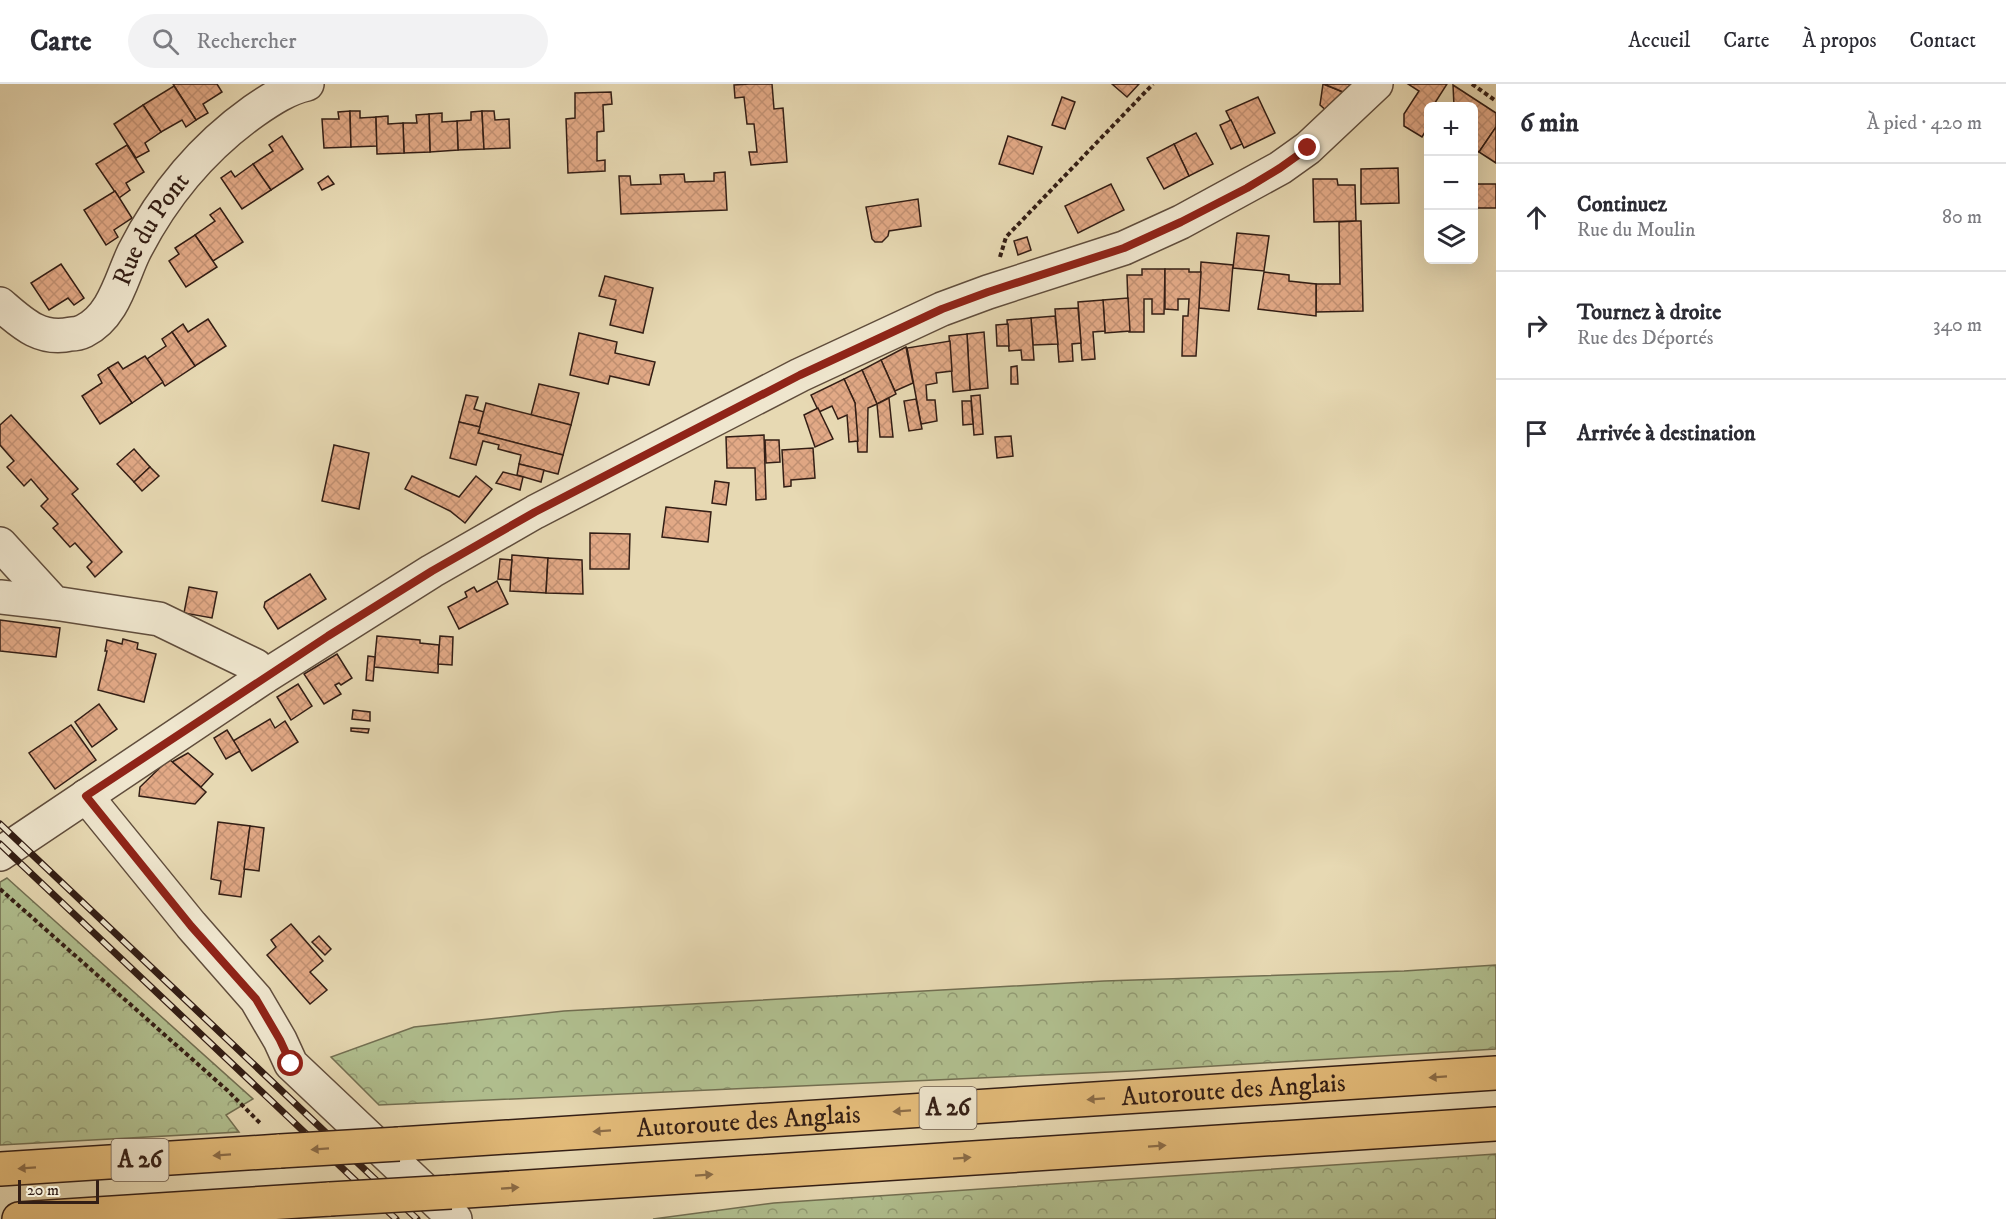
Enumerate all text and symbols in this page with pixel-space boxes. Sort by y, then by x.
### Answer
search box [128,14,548,68]
text: Carte [30,24,92,59]
icon: search [149,25,182,58]
text: Rechercher [197,28,297,55]
text: Accueil [1628,28,1690,54]
text: Carte [1723,28,1769,54]
text: À propos [1802,28,1877,54]
text: Contact [1910,28,1976,54]
map controls [1424,102,1478,264]
button: + [1424,102,1478,156]
text: 6 min [1520,107,1579,140]
text: À pied · 420 m [1867,111,1982,136]
route end [1294,134,1320,160]
button: − [1424,156,1478,210]
street label: Rue du Pont [105,165,197,290]
text: Continuez [1577,191,1667,218]
icon: ahead [1520,201,1553,234]
text: 80 m [1942,205,1982,230]
button: layers [1424,210,1478,264]
text: Rue du Moulin [1577,218,1695,243]
text: Tournez à droite [1577,299,1721,326]
icon: right [1520,309,1553,342]
text: 340 m [1933,313,1982,338]
text: Rue des Déportés [1577,326,1713,351]
icon: arrive [1520,417,1553,450]
text: Arrivée à destination [1577,420,1756,447]
route start [277,1050,303,1076]
street label: Autoroute des Anglais [1120,1066,1346,1114]
one-way arrow [1428,1072,1447,1081]
road number: A 26 [920,1087,976,1129]
one-way arrow [1087,1094,1106,1103]
street label: Autoroute des Anglais [635,1098,861,1145]
one-way arrow [892,1107,911,1116]
one-way arrow [593,1126,612,1135]
road number: A 26 [112,1139,168,1181]
one-way arrow [1147,1141,1166,1151]
one-way arrow [310,1144,329,1154]
one-way arrow [212,1150,231,1160]
one-way arrow [952,1154,971,1163]
one-way arrow [18,1163,37,1172]
one-way arrow [695,1170,714,1180]
scale bar [18,1177,99,1204]
text: 20 m [27,1180,59,1200]
one-way arrow [500,1183,519,1192]

